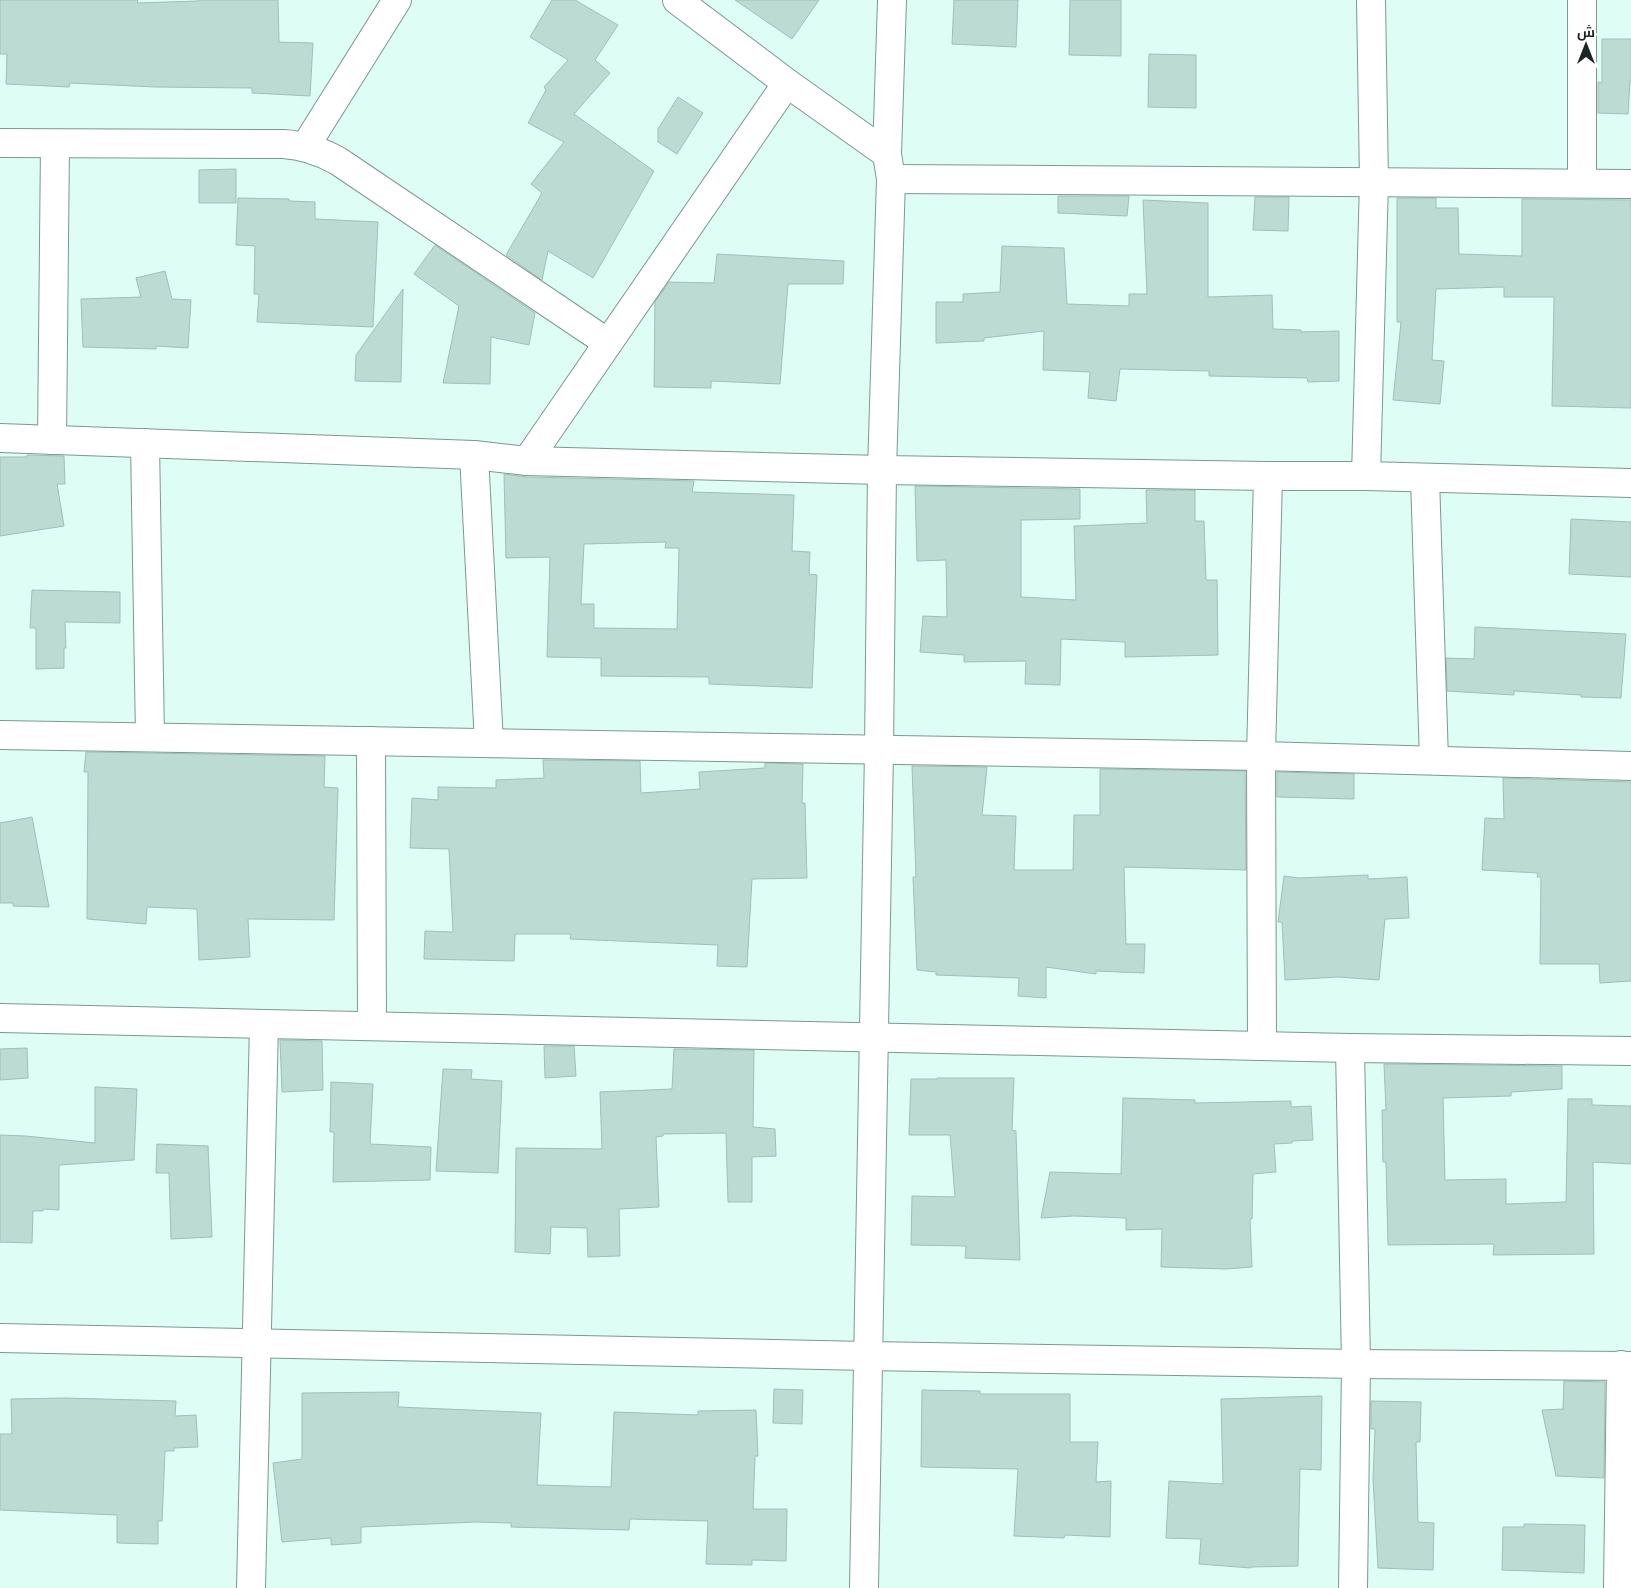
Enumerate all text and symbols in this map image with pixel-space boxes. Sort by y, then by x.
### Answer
north arrow [1561,20,1611,70]
text: ش [1577,22,1595,41]

